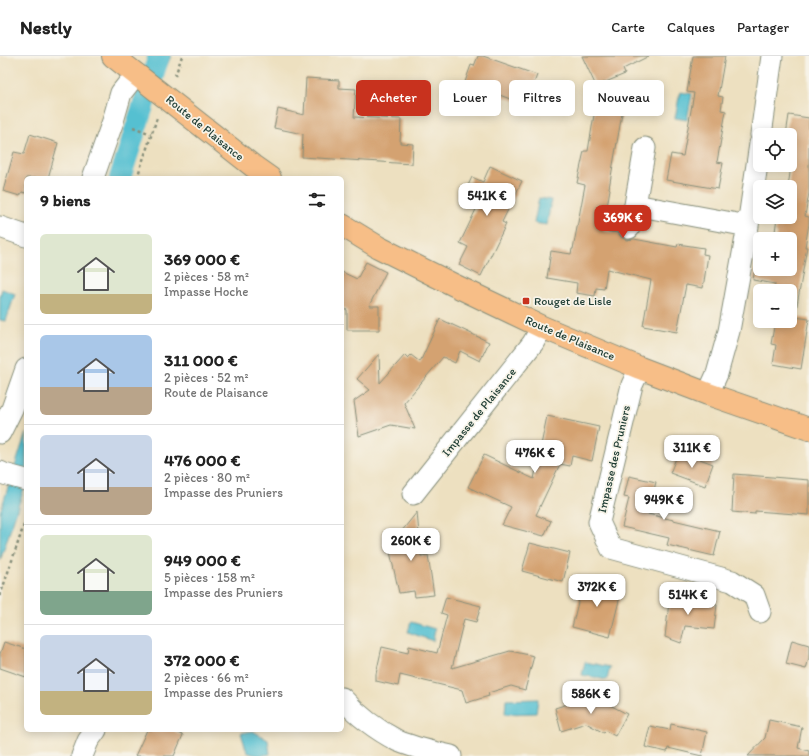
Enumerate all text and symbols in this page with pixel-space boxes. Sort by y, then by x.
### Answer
text: Nestly [20,16,72,39]
text: Carte [611,19,645,36]
text: Calques [667,19,715,36]
text: Partager [737,19,789,36]
chip: Acheter [356,80,431,116]
chip: Louer [439,80,501,116]
chip: Filtres [509,80,575,116]
chip: Nouveau [583,80,664,116]
street label: Route de Plaisance [163,92,247,164]
map controls [753,128,797,328]
button: locate [753,128,797,172]
button: layers [753,180,797,224]
pin: 541K € [454,183,520,217]
text: 541K € [467,188,507,203]
icon: filters [306,189,328,211]
text: 9 biens [40,190,91,210]
pin: 369K € [590,205,656,239]
text: 369K € [603,210,643,225]
button: + [753,232,797,276]
text: 369 000 € [164,249,240,269]
icon: home [72,250,120,298]
text: 2 pièces · 58 m² [164,269,249,284]
text: Impasse Hoche [164,284,248,299]
button: − [753,284,797,328]
place label: Rouget de Lisle [534,294,612,308]
marker: Rouget de Lisle [521,296,531,306]
street label: Route de Plaisance [523,313,617,363]
text: 311 000 € [164,350,238,370]
icon: home [72,351,120,399]
street label: Impasse de Plaisance [439,365,519,459]
text: 2 pièces · 52 m² [164,370,249,385]
text: Route de Plaisance [164,385,268,400]
street label: Impasse des Pruniers [595,404,633,514]
pin: 311K € [659,435,725,469]
pin: 476K € [502,440,568,474]
text: 311K € [673,440,711,455]
text: 476K € [515,445,555,460]
text: 476 000 € [164,450,240,470]
icon: home [72,451,120,499]
text: 2 pièces · 80 m² [164,470,250,485]
text: Impasse des Pruniers [164,485,283,500]
pin: 949K € [631,487,697,521]
text: 949K € [644,492,684,507]
pin: 260K € [378,528,444,562]
text: 260K € [391,533,431,548]
text: 949 000 € [164,550,241,570]
icon: home [72,551,120,599]
text: 5 pièces · 158 m² [164,570,255,585]
pin: 372K € [564,574,630,608]
text: 372K € [577,579,617,594]
pin: 514K € [655,582,721,616]
text: Impasse des Pruniers [164,585,283,600]
text: 514K € [668,587,708,602]
text: 372 000 € [164,650,239,670]
icon: home [72,651,120,699]
text: 2 pièces · 66 m² [164,670,249,685]
pin: 586K € [558,681,624,715]
text: Impasse des Pruniers [164,685,283,700]
text: 586K € [571,686,611,701]

